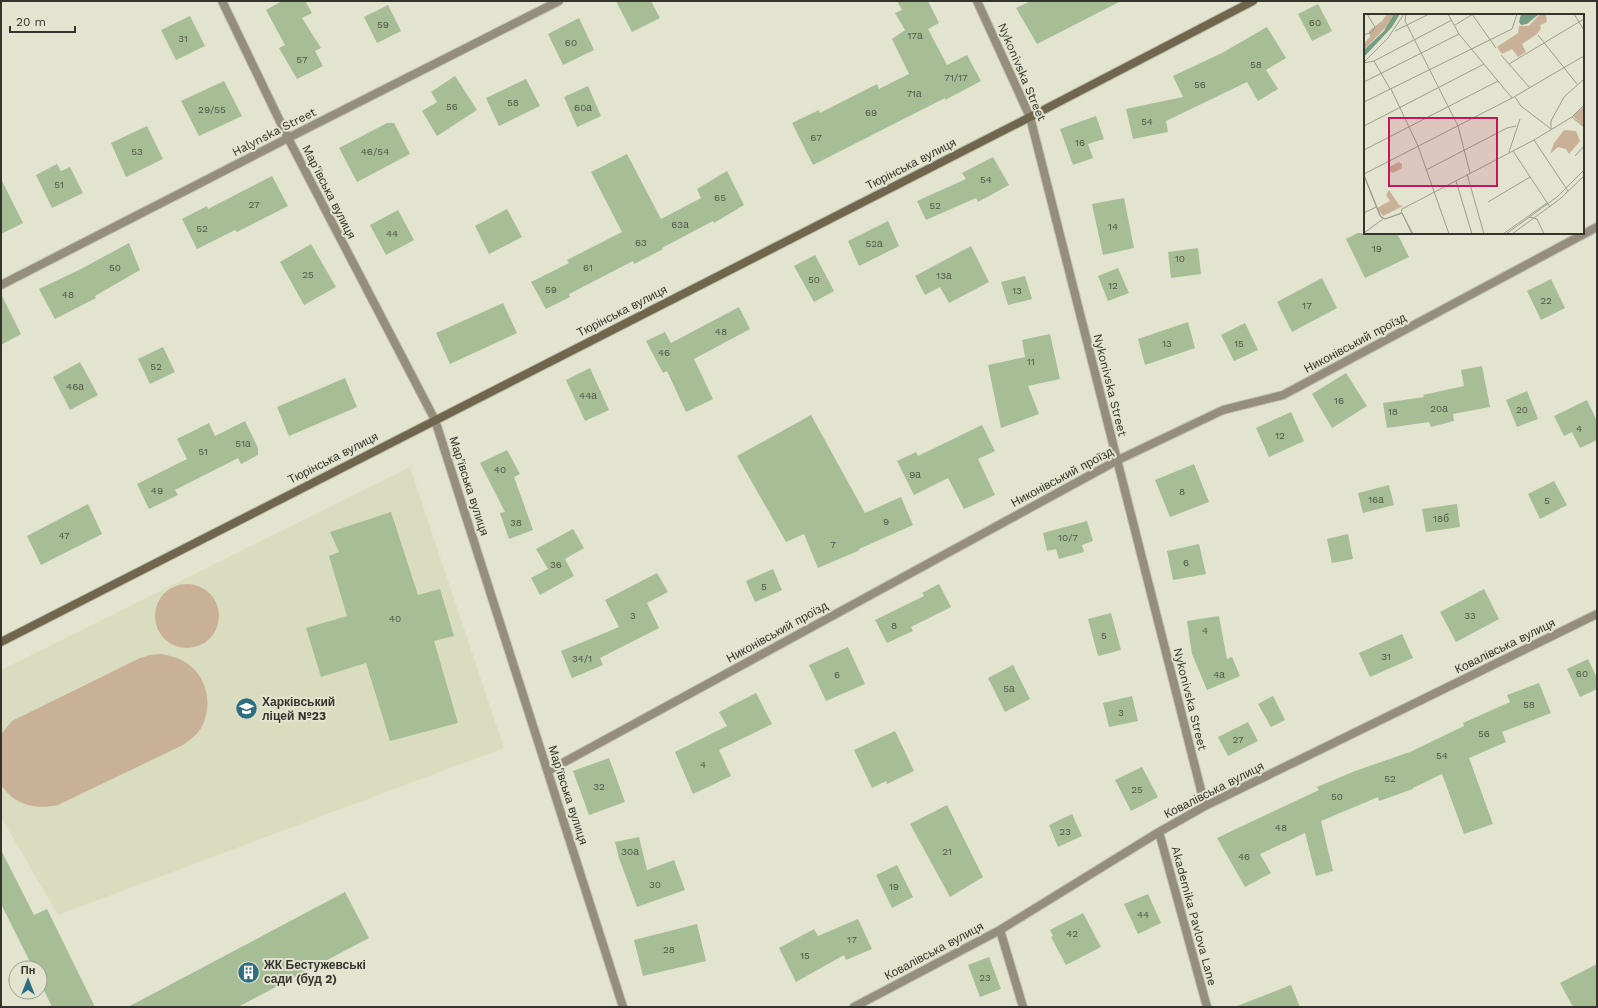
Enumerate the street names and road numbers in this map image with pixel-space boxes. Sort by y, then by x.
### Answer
street label: Nykonivska Street [995,21,1049,123]
street label: Halynska Street [230,105,318,159]
street label: Тюрінська вулиця [864,135,958,193]
street label: Мар'ївська вулиця [299,143,359,241]
street label: Тюрінська вулиця [575,282,669,340]
street label: Никонівський проїзд [1302,310,1408,376]
street label: Nykonivska Street [1090,332,1130,438]
street label: Тюрінська вулиця [286,429,380,487]
street label: Мар'ївська вулиця [446,435,492,537]
street label: Никонівський проїзд [1009,444,1115,510]
street label: Никонівський проїзд [724,598,830,666]
street label: Ковалівська вулиця [1453,616,1557,676]
street label: Nykonivska Street [1170,646,1210,752]
street label: Мар'ївська вулиця [545,744,591,846]
street label: Ковалівська вулиця [1162,759,1266,821]
street label: Akademika Pavlova Lane [1169,845,1219,987]
street label: Ковалівська вулиця [882,919,986,983]

